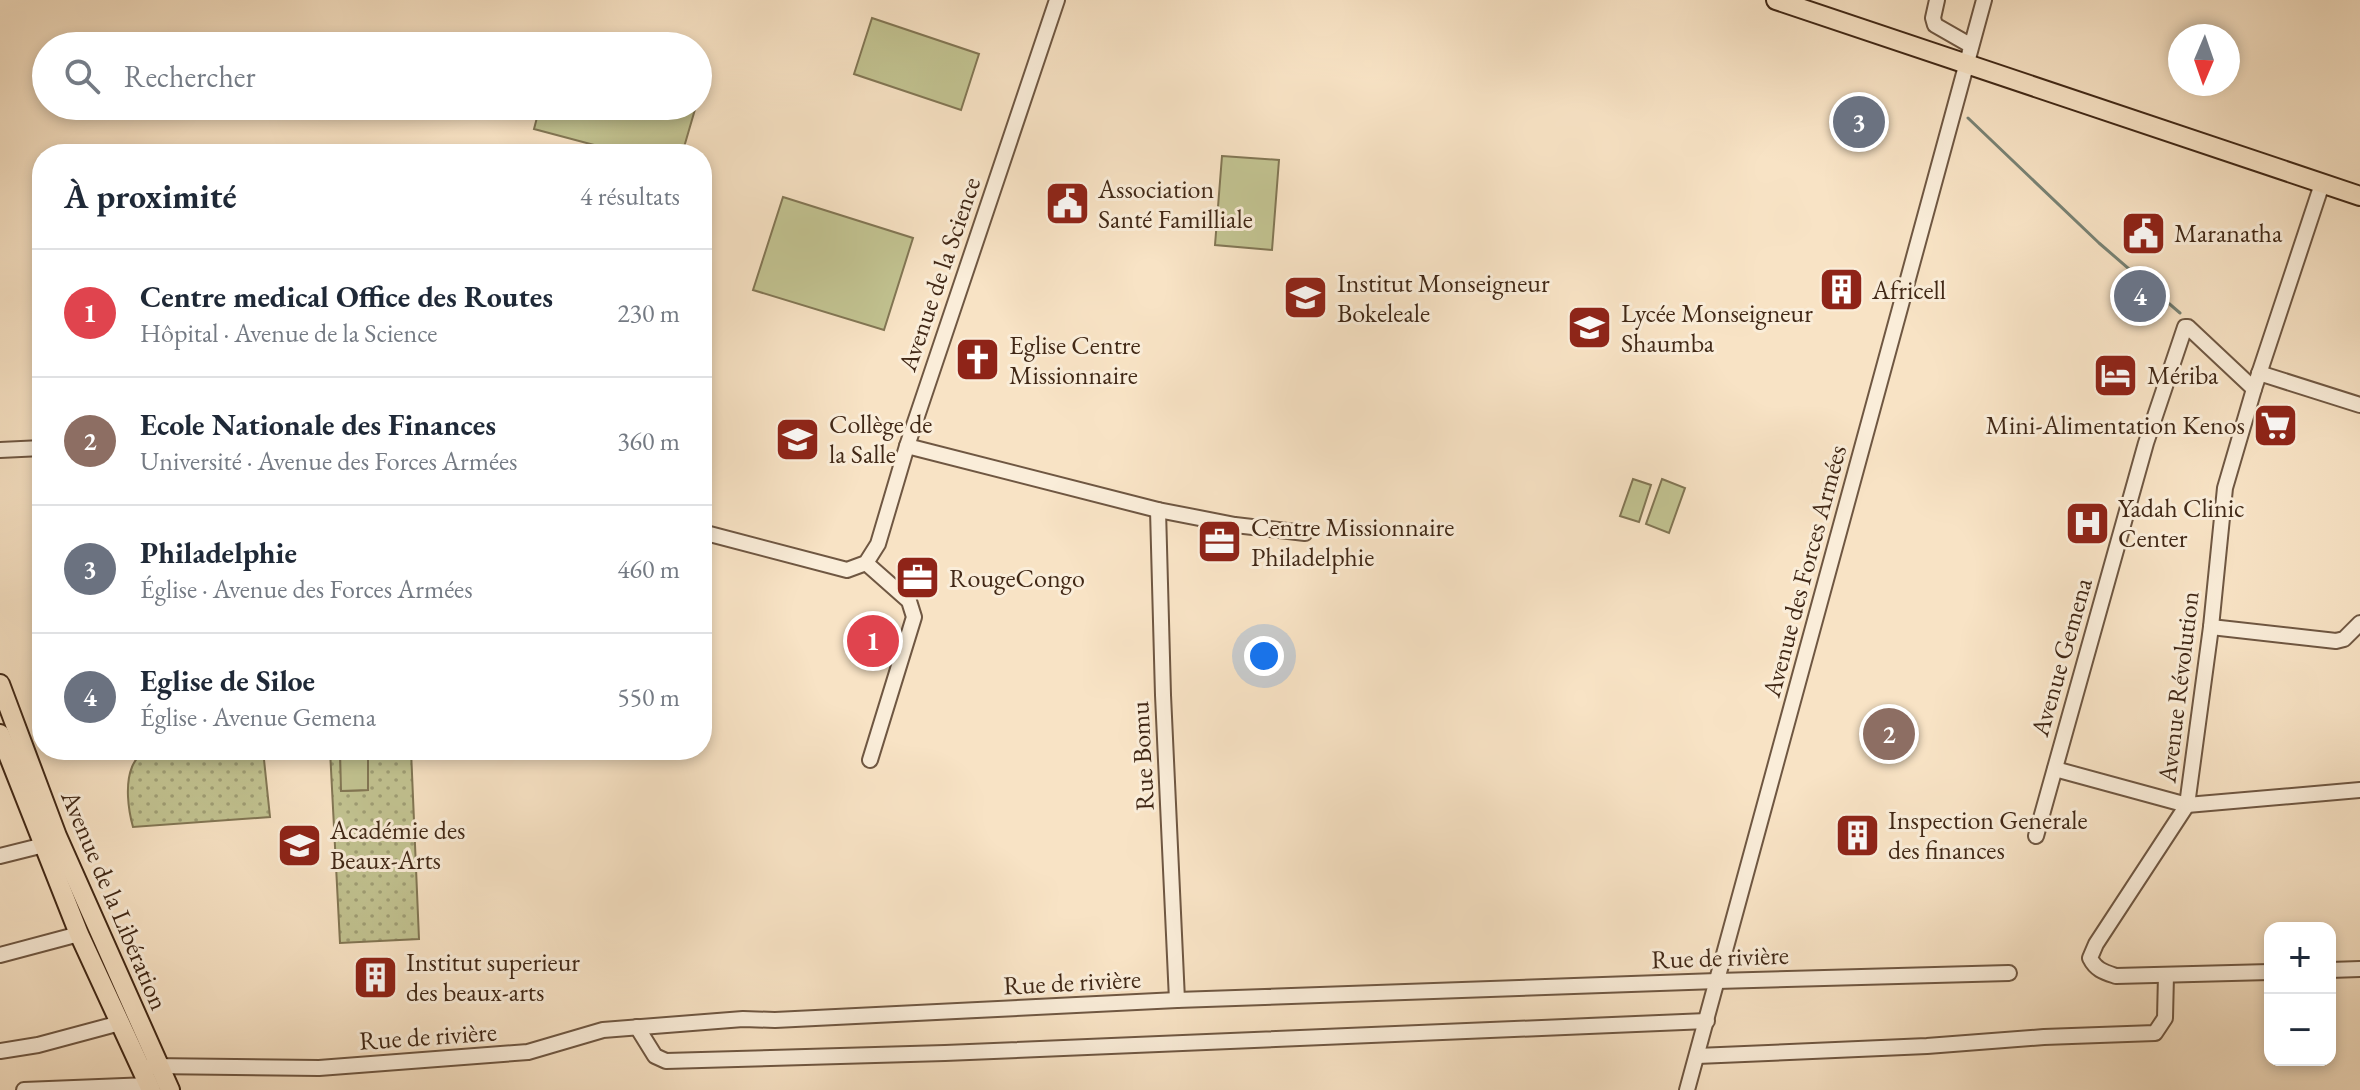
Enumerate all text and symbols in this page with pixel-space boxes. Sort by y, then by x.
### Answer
north arrow [2168,24,2240,96]
search box [32,32,712,120]
icon: search [60,54,104,98]
text: Rechercher [124,57,256,96]
pin: 3 [1833,92,1885,152]
street label: Avenue de la Science [890,172,988,377]
place label: Association Santé Familliale [1097,172,1253,236]
text: À proximité [64,174,237,218]
text: 4 résultats [580,179,680,213]
public building icon: Association Santé Familliale [1043,180,1091,228]
public building icon: Maranatha [2119,209,2167,257]
place label: Maranatha [2174,216,2283,250]
place label: Institut Monseigneur Bokeleale [1337,266,1550,330]
building icon: Africell [1817,266,1865,314]
pin: 4 [2114,266,2166,326]
place label: Africell [1871,273,1946,307]
school or university icon: Institut Monseigneur Bokeleale [1282,274,1330,322]
text: Centre medical Office des Routes [140,277,553,316]
text: 1 [83,296,97,330]
text: 230 m [617,296,680,330]
place label: Lycée Monseigneur Shaumba [1621,296,1813,360]
school or university icon: Lycée Monseigneur Shaumba [1566,304,1614,352]
text: Hôpital · Avenue de la Science [140,316,437,350]
place label: Eglise Centre Missionnaire [1009,328,1141,392]
church icon: Eglise Centre Missionnaire [954,336,1002,384]
hotel icon: Mériba [2092,351,2140,399]
place label: Mériba [2147,358,2219,392]
supermarket icon: Mini-Alimentation Kenos [2252,401,2300,449]
text: Ecole Nationale des Finances [140,405,496,444]
place label: Collège de la Salle [829,407,933,471]
place label: Mini-Alimentation Kenos [1986,408,2245,442]
school or university icon: Collège de la Salle [774,415,822,463]
text: 2 [83,424,97,458]
text: 360 m [617,424,680,458]
street label: Avenue des Forces Armées [1754,441,1854,702]
text: Université · Avenue des Forces Armées [140,444,517,478]
place label: Yadah Clinic Center [2118,491,2245,555]
hospital icon: Yadah Clinic Center [2063,499,2111,547]
place label: Centre Missionnaire Philadelphie [1251,510,1454,574]
office icon: Centre Missionnaire Philadelphie [1196,518,1244,566]
text: Philadelphie [140,533,297,572]
text: 3 [83,552,97,586]
text: 460 m [617,552,680,586]
office icon: RougeCongo [894,554,942,602]
place label: RougeCongo [949,561,1085,595]
text: Église · Avenue des Forces Armées [140,572,473,606]
street label: Avenue Gemena [2022,573,2100,741]
street label: Avenue Révolution [2149,589,2207,786]
pin: 1 [847,611,899,671]
your location [1244,636,1284,676]
text: Eglise de Siloe [140,661,315,700]
text: 4 [83,680,97,714]
text: 550 m [617,680,680,714]
text: Église · Avenue Gemena [140,700,376,734]
street label: Rue Bomu [1122,700,1162,812]
pin: 2 [1863,704,1915,764]
street label: Avenue de la Libération [53,784,177,1015]
place label: Inspection Generale des finances [1888,803,2088,867]
building icon: Inspection Generale des finances [1833,811,1881,859]
place label: Académie des Beaux-Arts [329,813,466,877]
school or university icon: Académie des Beaux-Arts [275,821,323,869]
map controls [2264,922,2336,1066]
button: + [2264,922,2336,994]
street label: Rue de rivière [1651,938,1789,976]
place label: Institut superieur des beaux-arts [406,945,580,1009]
building icon: Institut superieur des beaux-arts [351,953,399,1001]
street label: Rue de rivière [1002,961,1142,1003]
button: − [2264,994,2336,1066]
street label: Rue de rivière [358,1014,498,1058]

